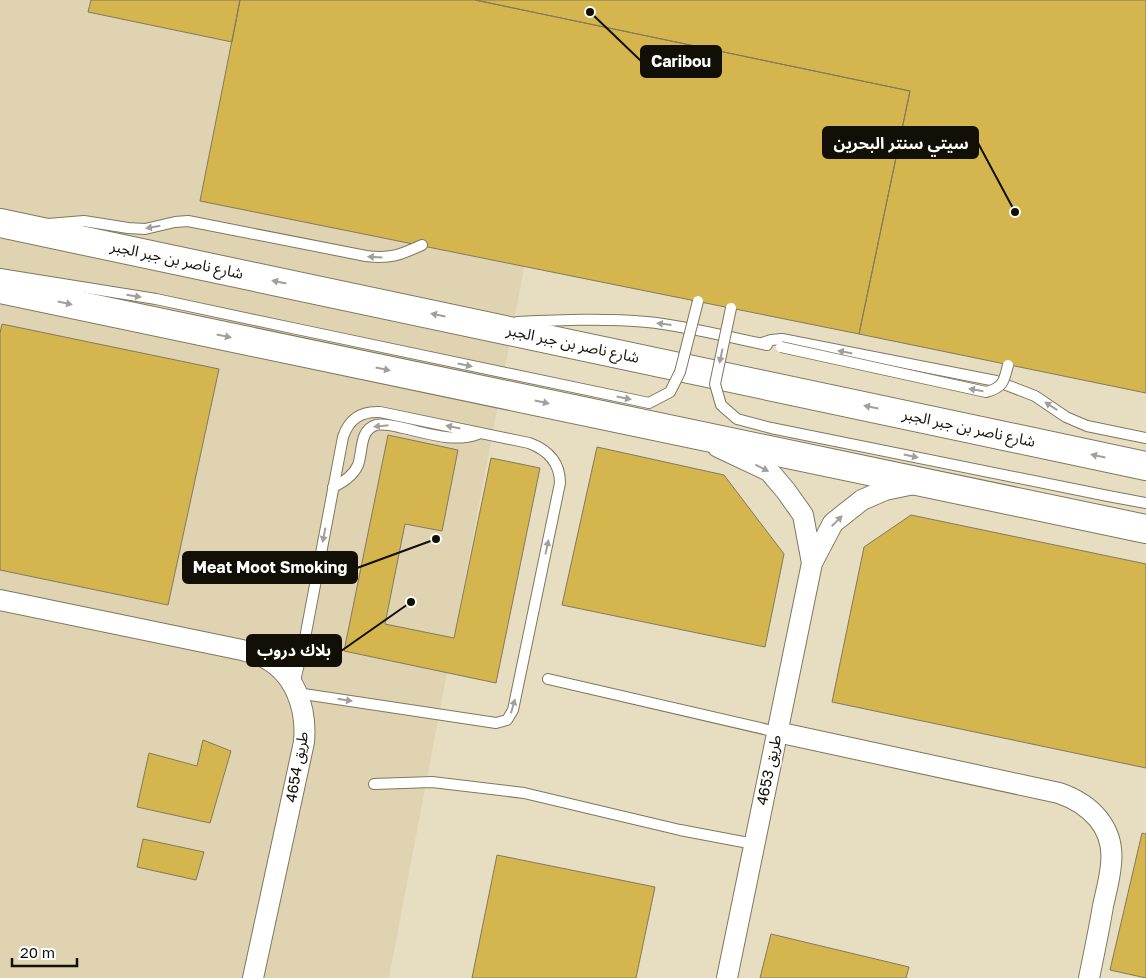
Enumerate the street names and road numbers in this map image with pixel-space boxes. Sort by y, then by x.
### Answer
street label: شارع ناصر بن جبر الجبر [107,236,245,286]
street label: شارع ناصر بن جبر الجبر [503,320,641,370]
street label: شارع ناصر بن جبر الجبر [899,404,1037,454]
street label: طريق 4654 [281,730,313,804]
street label: طريق 4653 [752,733,786,807]

